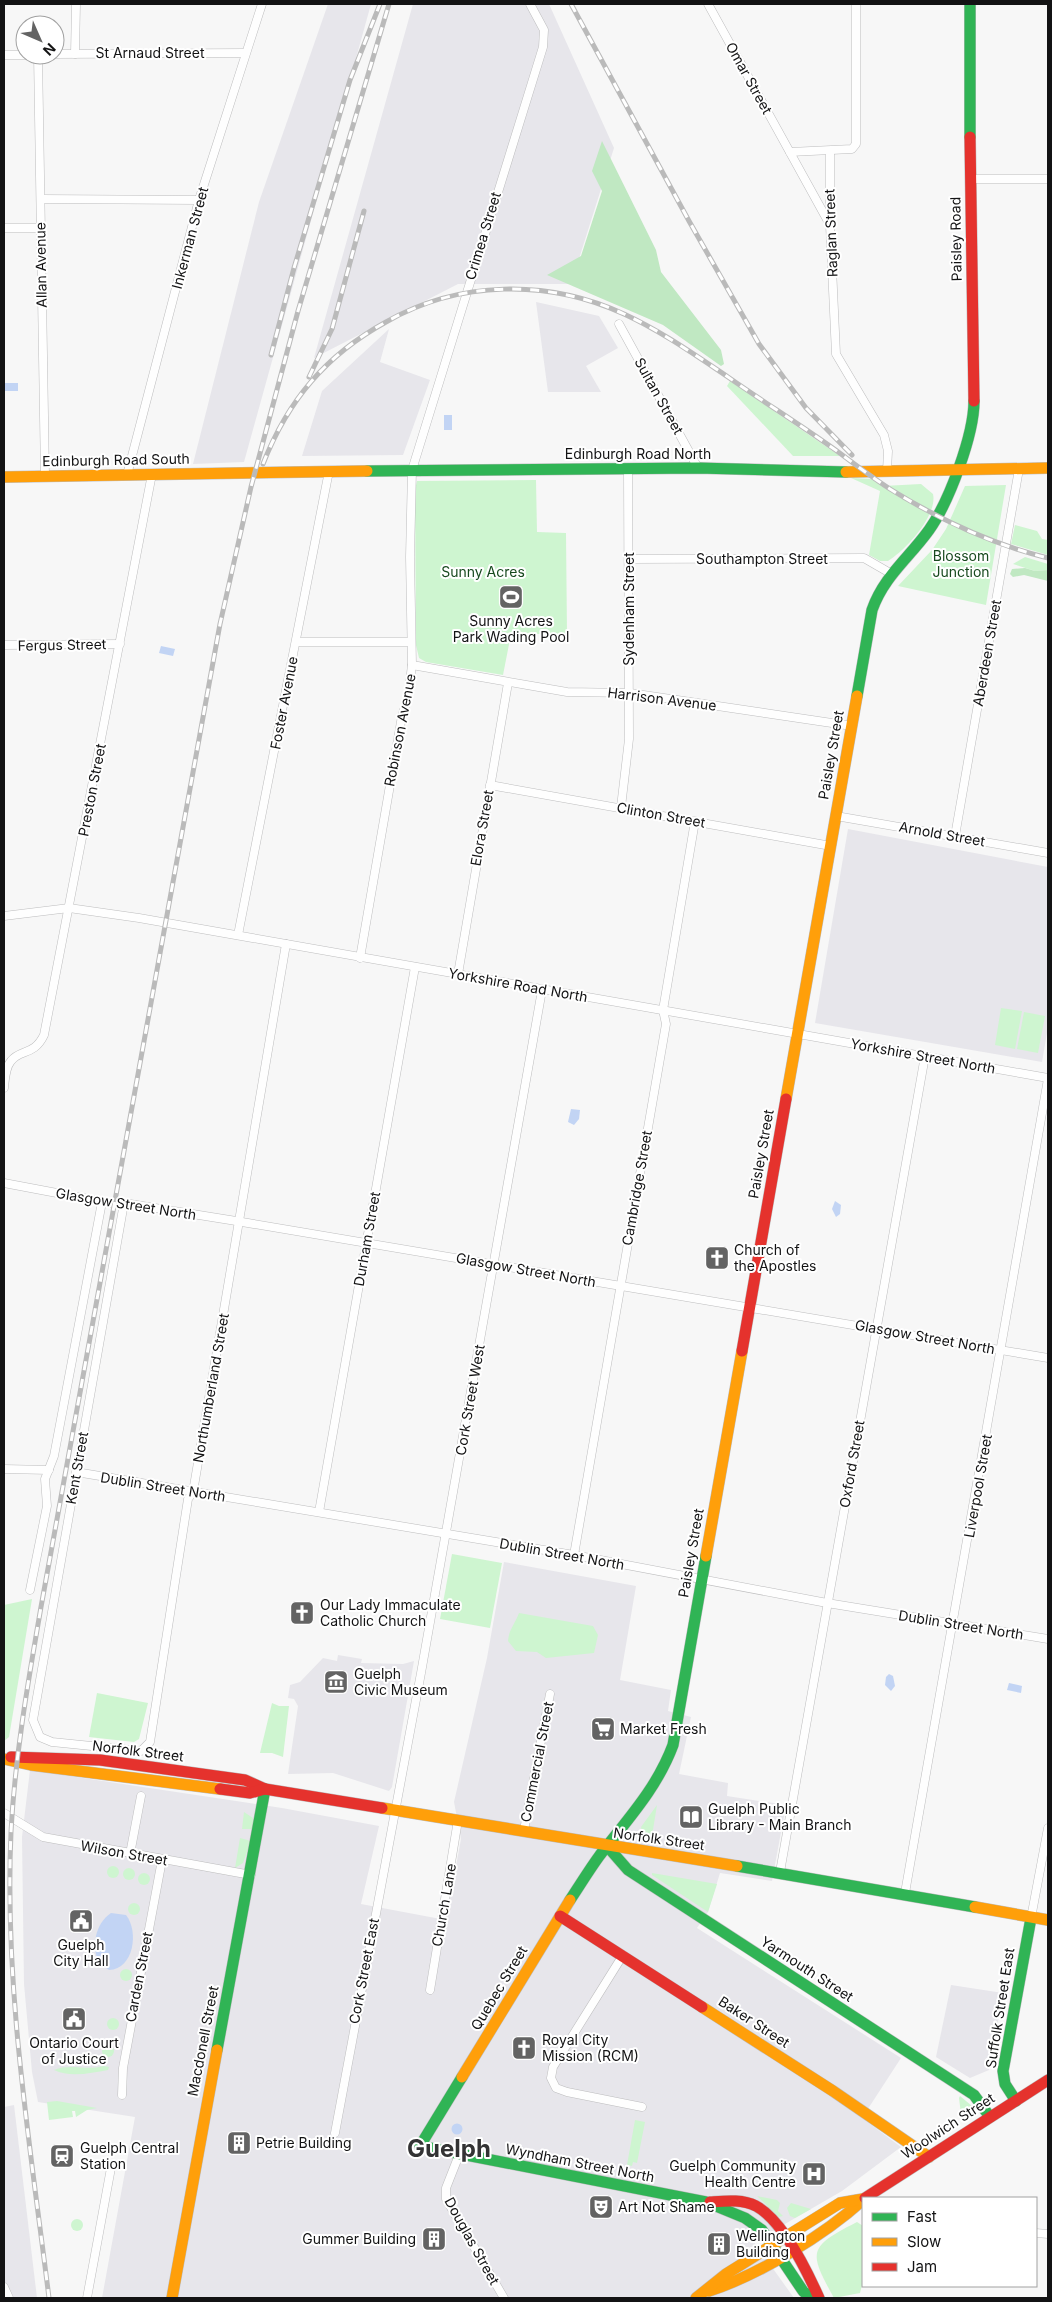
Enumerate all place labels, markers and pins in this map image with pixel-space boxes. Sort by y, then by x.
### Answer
sports icon: Sunny Acres Park Wading Pool [498,584,524,610]
place label: Sunny Acres Park Wading Pool [453,612,569,645]
place label: Church of the Apostles [734,1241,817,1274]
church icon: Church of the Apostles [704,1245,730,1271]
place label: Our Lady Immaculate Catholic Church [320,1596,461,1629]
church icon: Our Lady Immaculate Catholic Church [289,1600,315,1626]
place label: Guelph Civic Museum [354,1665,448,1698]
museum icon: Guelph Civic Museum [323,1669,349,1695]
supermarket icon: Market Fresh [590,1716,616,1742]
place label: Market Fresh [620,1720,707,1737]
place label: Guelph Public Library - Main Branch [708,1800,852,1833]
library icon: Guelph Public Library - Main Branch [678,1804,704,1830]
public building icon: Guelph City Hall [68,1908,94,1934]
place label: Guelph City Hall [53,1936,109,1969]
public building icon: Ontario Court of Justice [61,2006,87,2032]
place label: Royal City Mission (RCM) [542,2031,639,2064]
place label: Ontario Court of Justice [29,2034,119,2067]
church icon: Royal City Mission (RCM) [511,2035,537,2061]
building icon: Petrie Building [226,2130,252,2156]
place label: Petrie Building [256,2134,352,2151]
place label: Guelph Central Station [80,2139,179,2172]
station icon: Guelph Central Station [49,2143,75,2169]
place label: Guelph Community Health Centre [669,2157,796,2190]
hospital icon: Guelph Community Health Centre [801,2161,827,2187]
theatre icon: Art Not Shame [588,2194,614,2220]
place label: Art Not Shame [618,2198,715,2215]
building icon: Gummer Building [421,2226,447,2252]
place label: Wellington Building [736,2227,805,2260]
place label: Gummer Building [302,2230,416,2247]
building icon: Wellington Building [706,2231,732,2257]

